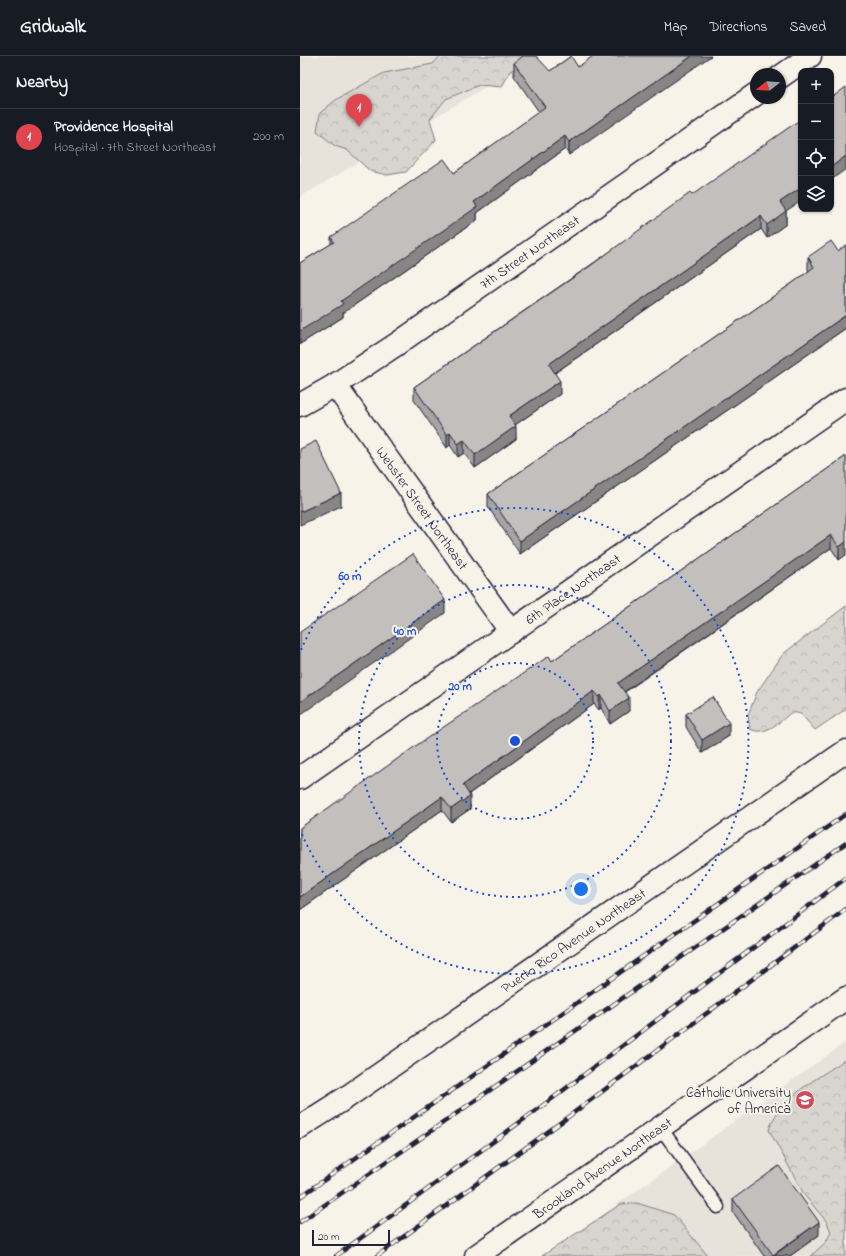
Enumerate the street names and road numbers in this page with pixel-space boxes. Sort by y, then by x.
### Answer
street label: 7th Street Northeast [476,211,585,295]
street label: Webster Street Northeast [370,443,473,575]
street label: 6th Place Northeast [521,549,626,631]
street label: Puerto Rico Avenue Northeast [497,884,651,999]
street label: Brookland Avenue Northeast [528,1113,677,1226]

